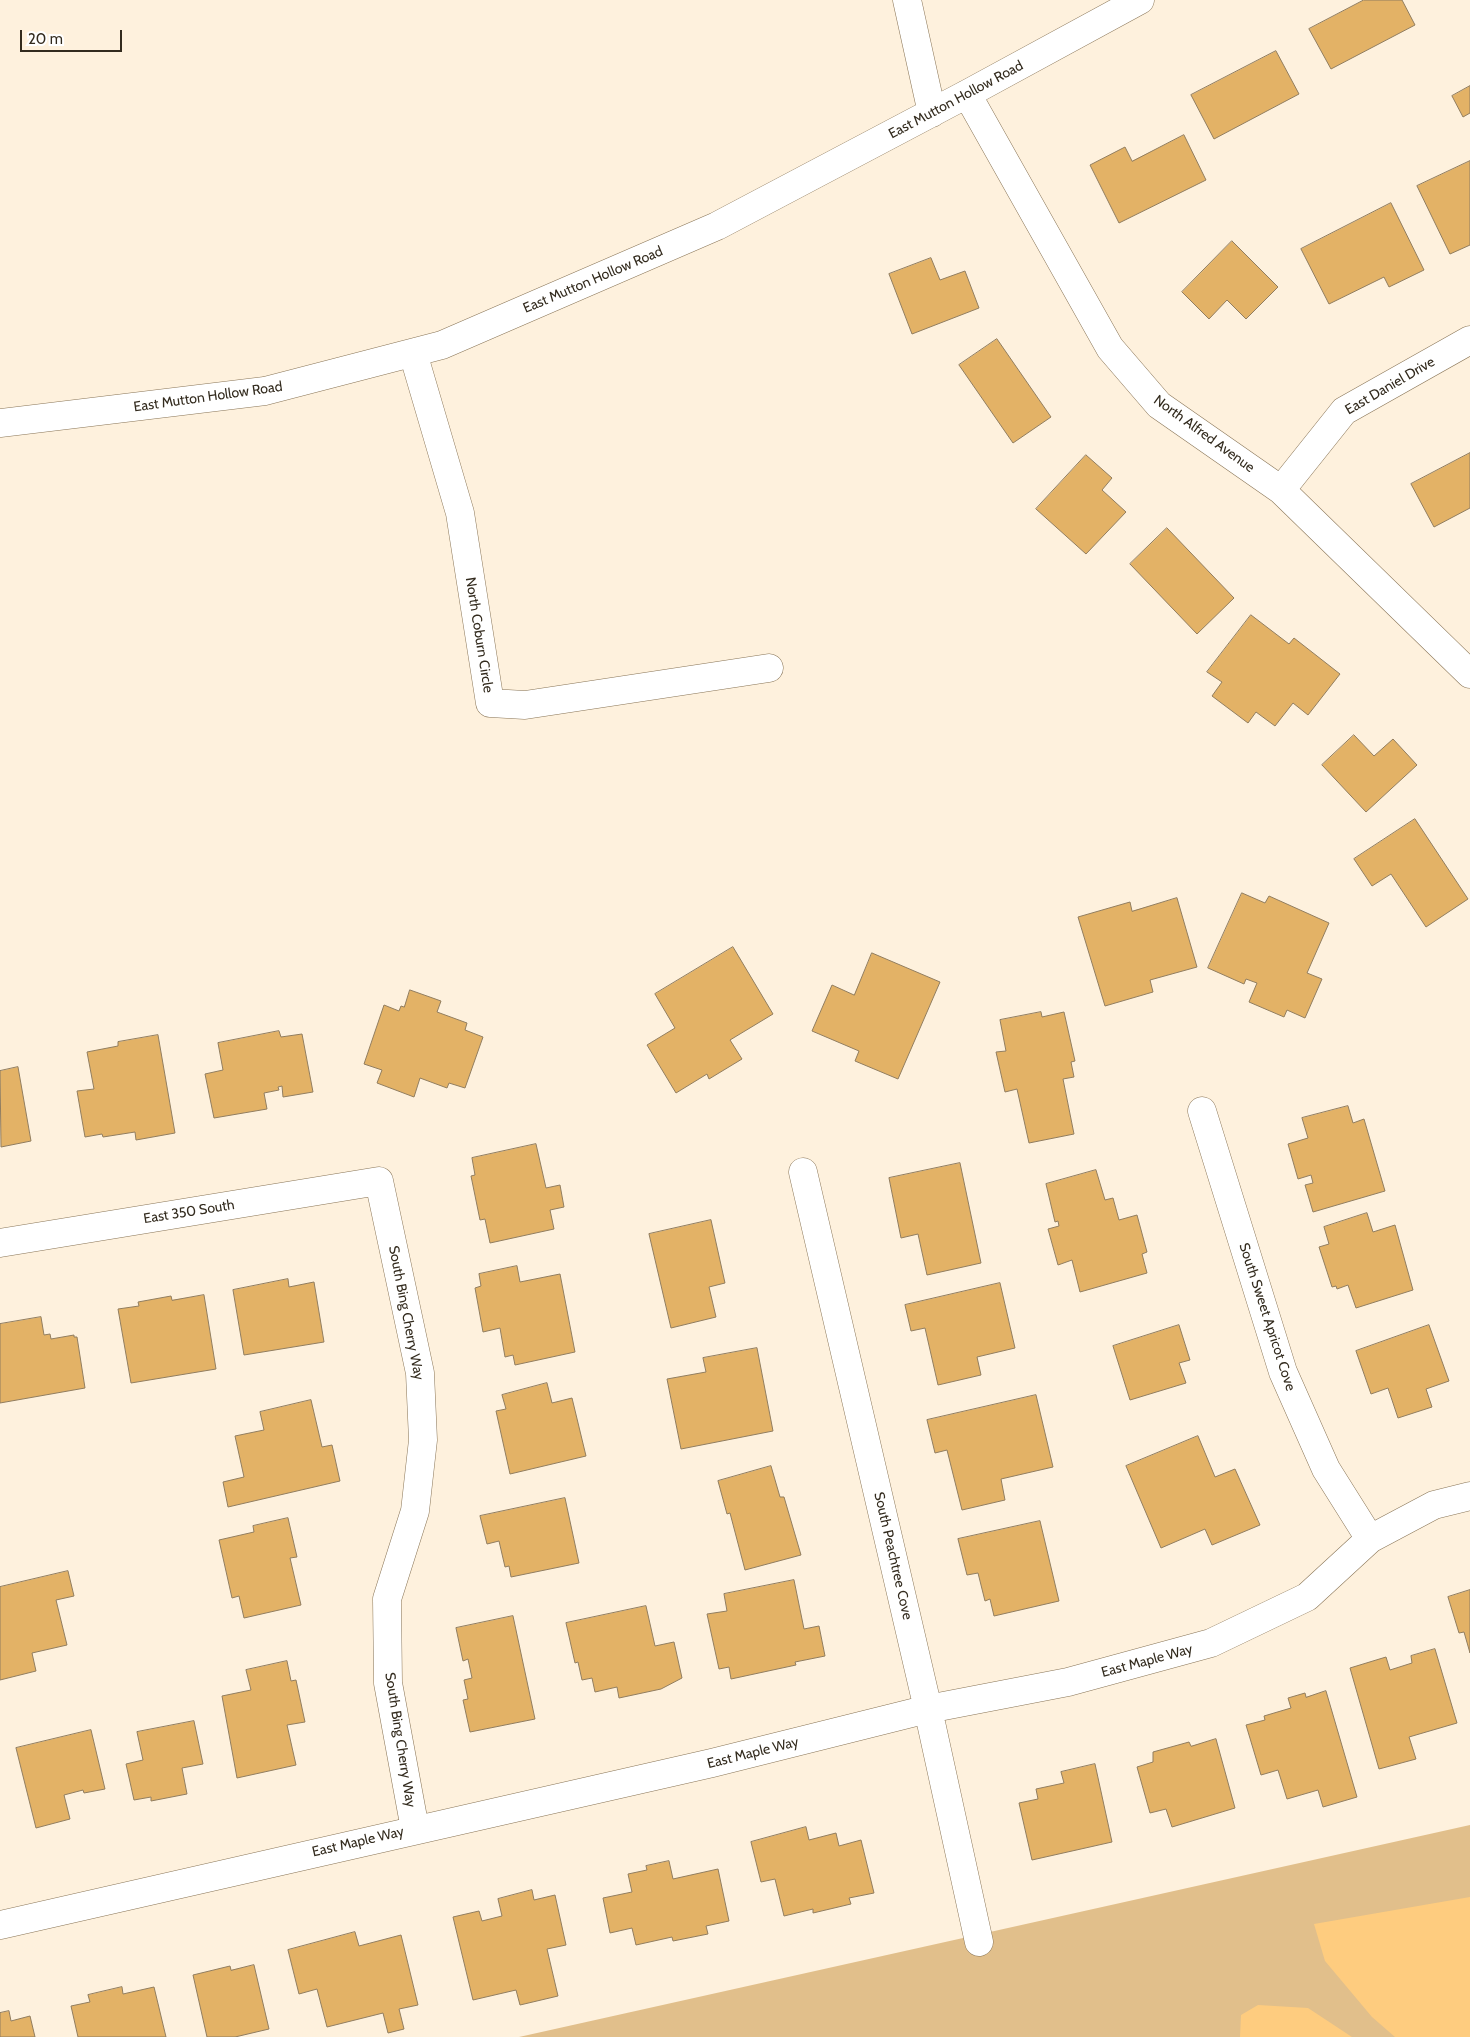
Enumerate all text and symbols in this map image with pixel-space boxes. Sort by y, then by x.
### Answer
scale bar [22,20,125,52]
text: 20 m [28,30,63,48]
street label: East Mutton Hollow Road [886,57,1026,143]
street label: East Mutton Hollow Road [521,243,665,317]
street label: East Daniel Drive [1342,354,1438,418]
street label: East Mutton Hollow Road [133,378,283,416]
street label: North Alfred Avenue [1150,392,1258,476]
street label: North Coburn Circle [462,576,496,694]
street label: East 350 South [142,1197,236,1227]
street label: South Sweet Apricot Cove [1235,1241,1299,1393]
street label: South Bing Cherry Way [385,1244,427,1382]
street label: South Peachtree Cove [870,1490,916,1622]
street label: East Maple Way [1100,1641,1194,1681]
street label: South Bing Cherry Way [381,1671,419,1809]
street label: East Maple Way [706,1734,800,1772]
street label: East Maple Way [310,1823,406,1861]

